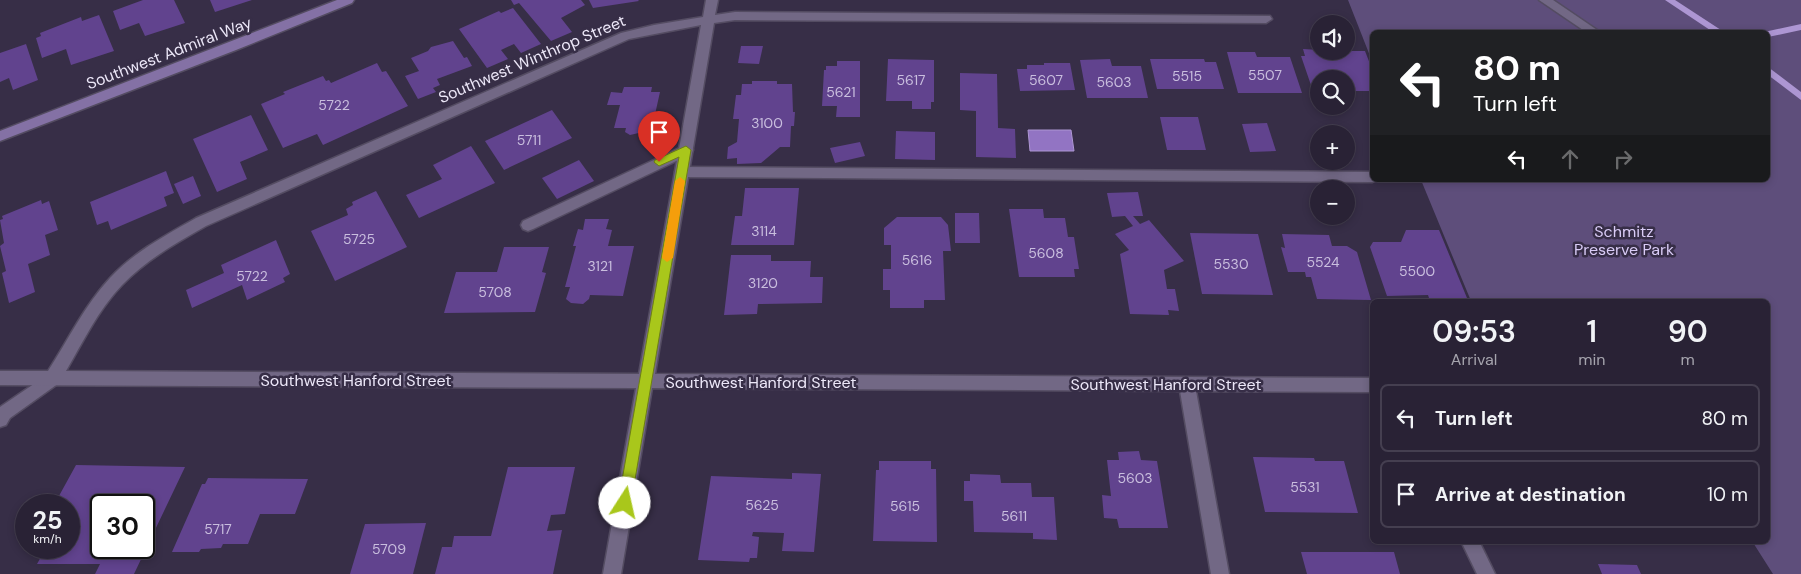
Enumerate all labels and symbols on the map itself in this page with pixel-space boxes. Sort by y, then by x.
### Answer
street label: Southwest Winthrop Street [435,10,629,108]
street label: Southwest Admiral Way [83,12,255,94]
house number: 5507 [1248,66,1282,84]
house number: 5515 [1172,67,1202,85]
house number: 5617 [896,71,926,89]
house number: 5607 [1029,71,1063,89]
house number: 5603 [1096,73,1132,91]
house number: 5621 [826,83,856,101]
house number: 5722 [318,96,350,114]
pin [638,111,680,162]
house number: 3100 [751,114,783,132]
house number: 5711 [517,131,541,149]
park label: Schmitz Preserve Park [1574,221,1674,260]
house number: 3114 [751,222,777,240]
house number: 5725 [343,230,375,248]
house number: 5608 [1028,244,1064,262]
house number: 5616 [902,251,932,269]
house number: 5524 [1306,253,1340,271]
house number: 5530 [1214,255,1248,273]
house number: 3121 [588,257,612,275]
house number: 5500 [1399,262,1435,280]
house number: 5722 [236,267,268,285]
house number: 3120 [748,274,778,292]
house number: 5708 [478,283,512,301]
street label: Southwest Hanford Street [260,370,452,391]
street label: Southwest Hanford Street [665,372,857,393]
street label: Southwest Hanford Street [1070,374,1262,395]
house number: 5603 [1117,469,1153,487]
position arrow [598,476,650,528]
house number: 5531 [1290,478,1320,496]
speed limit sign: 30 [90,494,155,559]
house number: 5625 [745,496,779,514]
house number: 5615 [890,497,920,515]
house number: 5611 [1001,507,1027,525]
house number: 5717 [204,520,232,538]
house number: 5709 [372,540,406,558]

